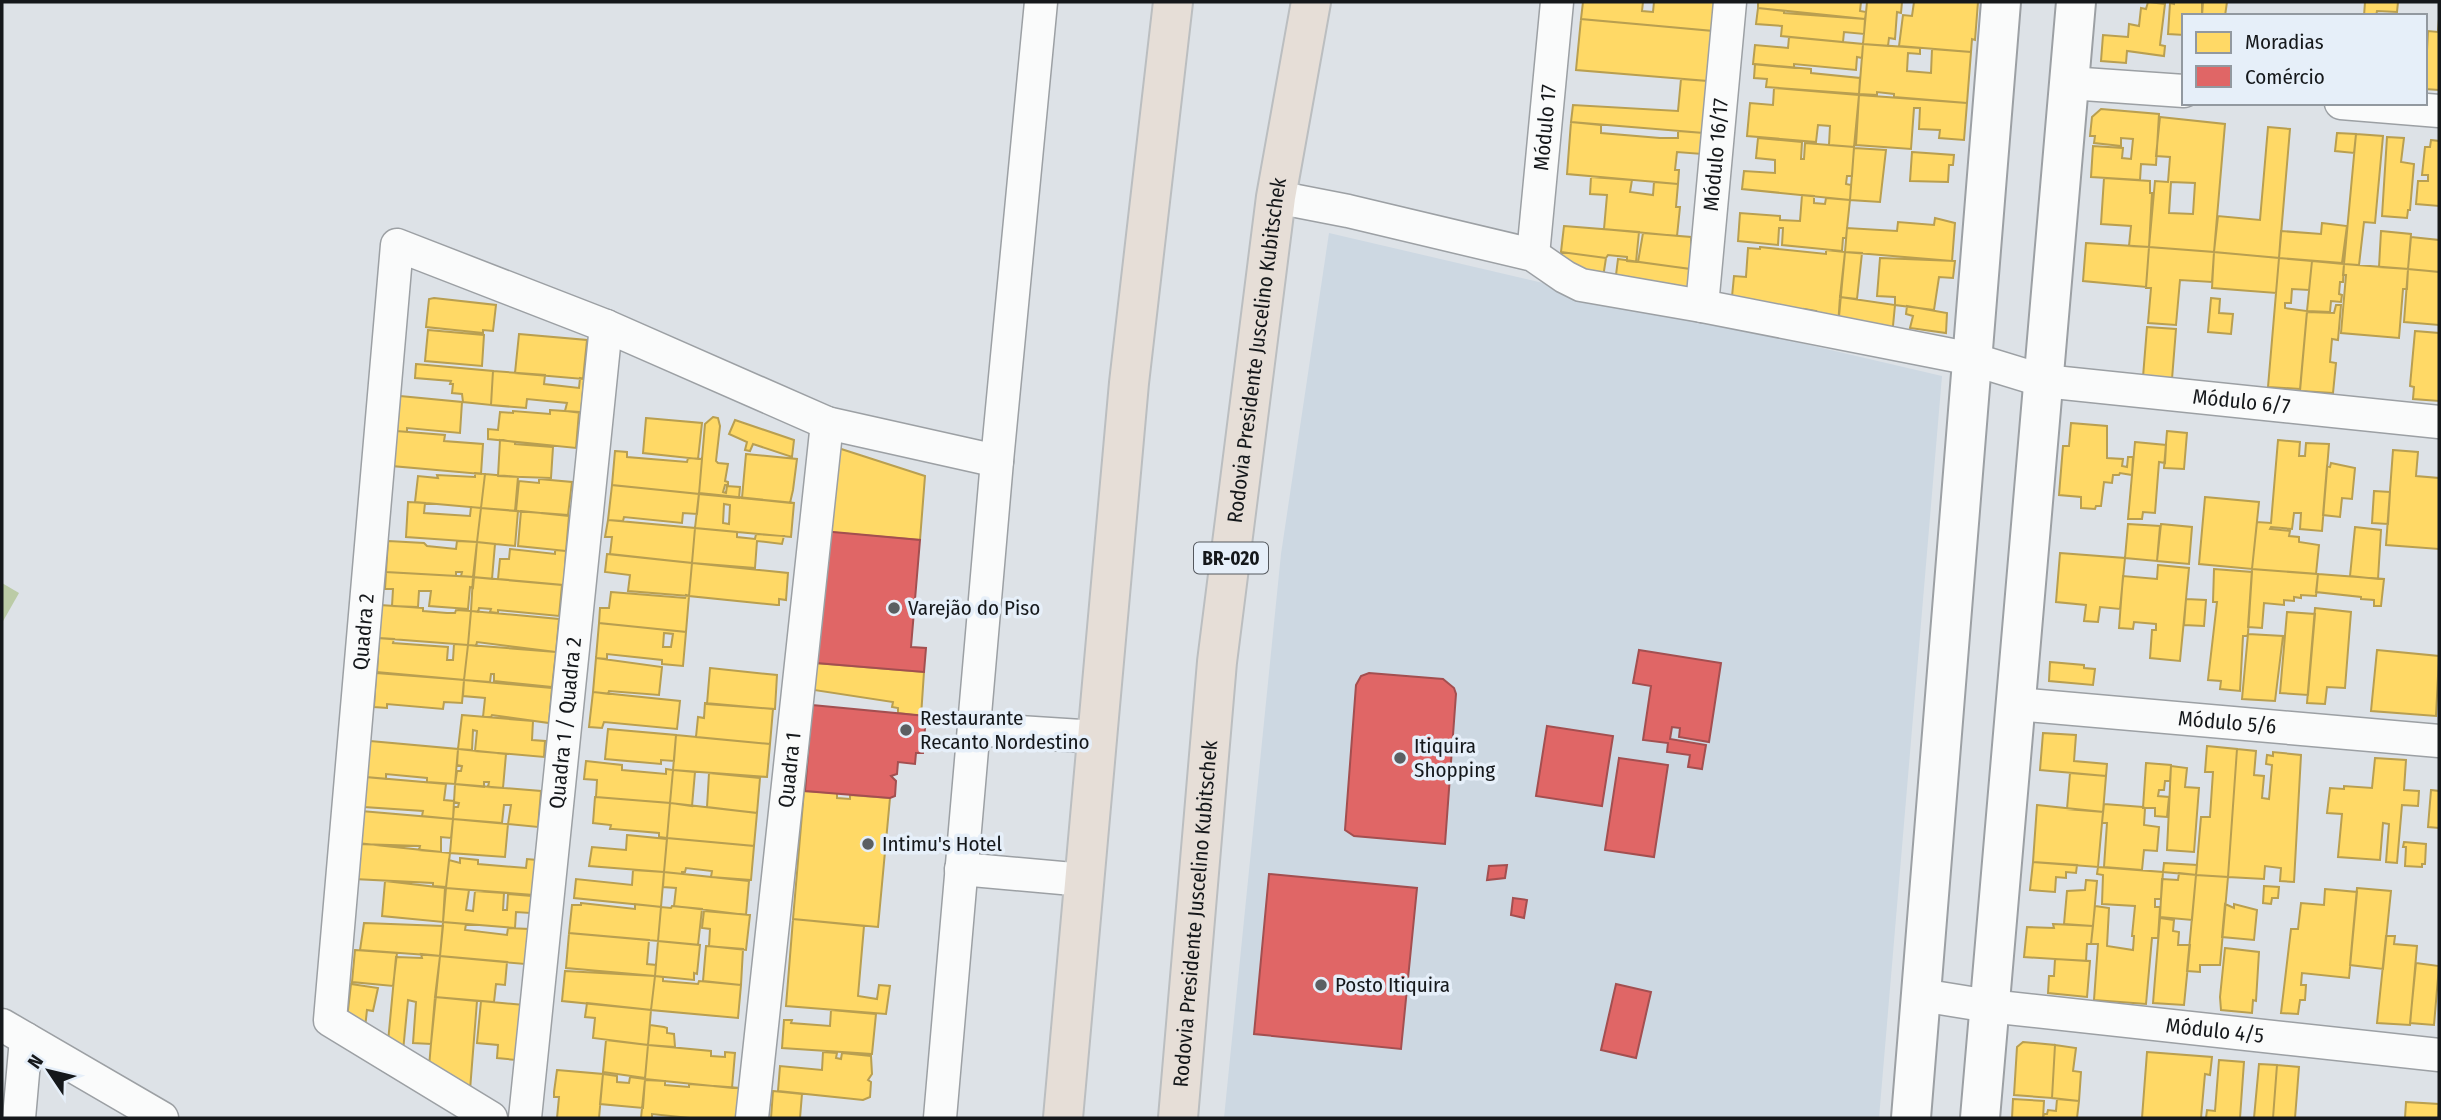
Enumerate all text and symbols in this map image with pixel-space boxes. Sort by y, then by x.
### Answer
legend [2182,14,2427,105]
text: Moradias [2245,29,2324,55]
text: Comércio [2245,64,2325,90]
street label: Módulo 17 [1528,83,1562,172]
street label: Módulo 16/17 [1698,97,1734,212]
street label: Rodovia Presidente Juscelino Kubitschek [1222,175,1292,524]
street label: Módulo 6/7 [2191,384,2292,419]
road number: BR-020 [1194,542,1268,573]
street label: Quadra 2 [347,592,380,671]
place label: Varejão do Piso [908,595,1040,621]
marker: Varejão do Piso [886,600,902,616]
street label: Quadra 1 / Quadra 2 [544,636,587,810]
place label: Restaurante Recanto Nordestino [920,705,1090,755]
street label: Módulo 5/6 [2177,705,2277,740]
marker: Restaurante Recanto Nordestino [898,722,914,738]
street label: Quadra 1 [773,731,807,809]
place label: Itiquira Shopping [1414,733,1495,783]
street label: Rodovia Presidente Juscelino Kubitschek [1168,739,1223,1088]
marker: Itiquira Shopping [1392,750,1408,766]
place label: Intimu's Hotel [882,831,1002,857]
marker: Intimu's Hotel [860,836,876,852]
place label: Posto Itiquira [1335,972,1450,998]
marker: Posto Itiquira [1313,977,1329,993]
street label: Módulo 4/5 [2164,1012,2265,1049]
north arrow [14,1036,84,1106]
text: N [23,1050,48,1073]

